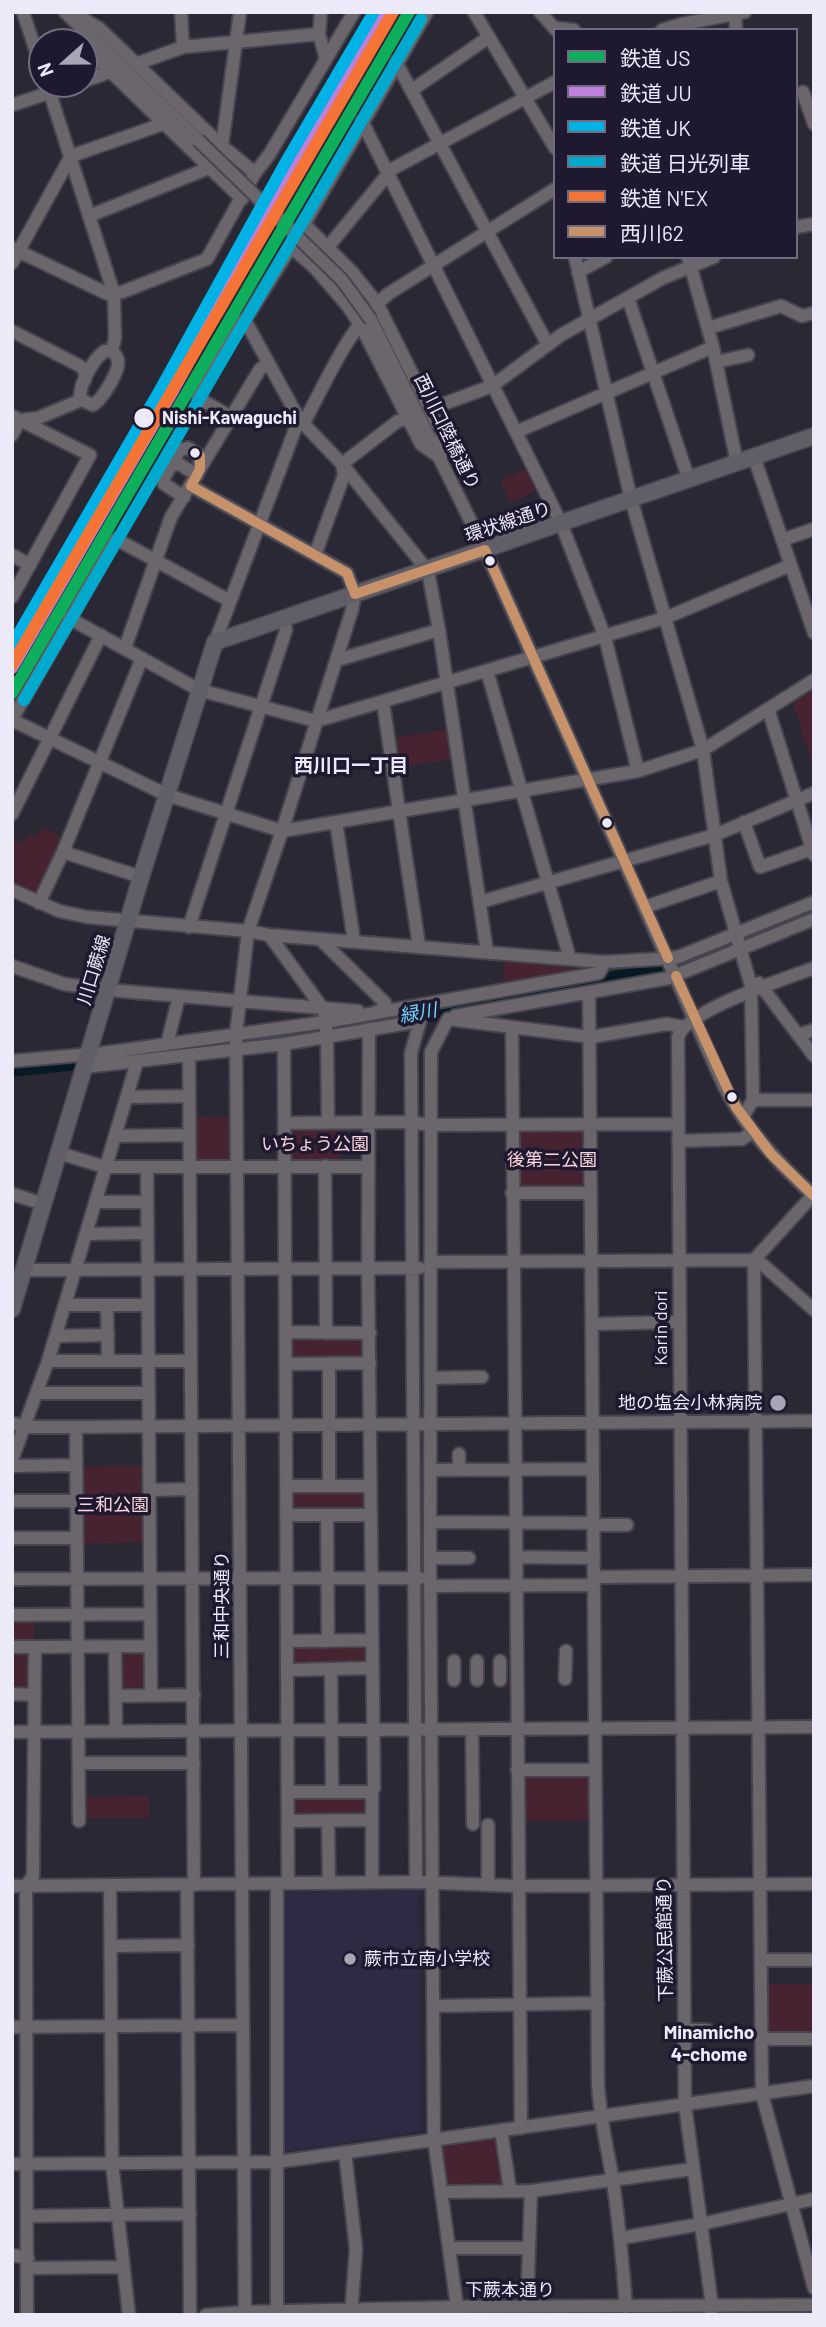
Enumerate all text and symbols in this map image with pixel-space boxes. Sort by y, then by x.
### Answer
north arrow [28,28,98,98]
legend [553,28,798,259]
text: 鉄道 JS [620,45,691,70]
text: N [32,60,58,80]
text: 鉄道 JU [620,80,692,105]
text: 鉄道 JK [620,115,691,140]
text: 鉄道 日光列車 [620,150,750,175]
text: 鉄道 N'EX [620,185,708,210]
text: 西川62 [620,220,684,245]
street label: 西川口陸橋通り [410,371,484,493]
marker: Nishi-Kawaguchi [132,406,156,430]
place label: Nishi-Kawaguchi [162,407,297,429]
unlabelled marker [188,446,202,460]
street label: 環状線通り [462,497,554,547]
unlabelled marker [483,554,497,568]
district label: 西川口一丁目 [294,755,408,777]
unlabelled marker [600,816,614,830]
street label: 川口蕨線 [73,932,115,1008]
water label: 緑川 [397,998,439,1028]
unlabelled marker [725,1090,739,1104]
park label: いちょう公園 [261,1133,369,1155]
park label: 後第二公園 [507,1149,597,1171]
street label: Karin dori [650,1290,672,1366]
place label: 地の塩会小林病院 [618,1392,762,1414]
marker: 地の塩会小林病院 [768,1393,788,1413]
park label: 三和公園 [77,1494,149,1516]
street label: 三和中央通り [211,1551,233,1659]
street label: 下蕨公民館通り [653,1876,677,2002]
place label: 蕨市立南小学校 [364,1948,490,1970]
marker: 蕨市立南小学校 [342,1951,358,1967]
district label: Minamicho 4-chome [664,2022,754,2066]
street label: 下蕨本通り [465,2279,555,2301]

